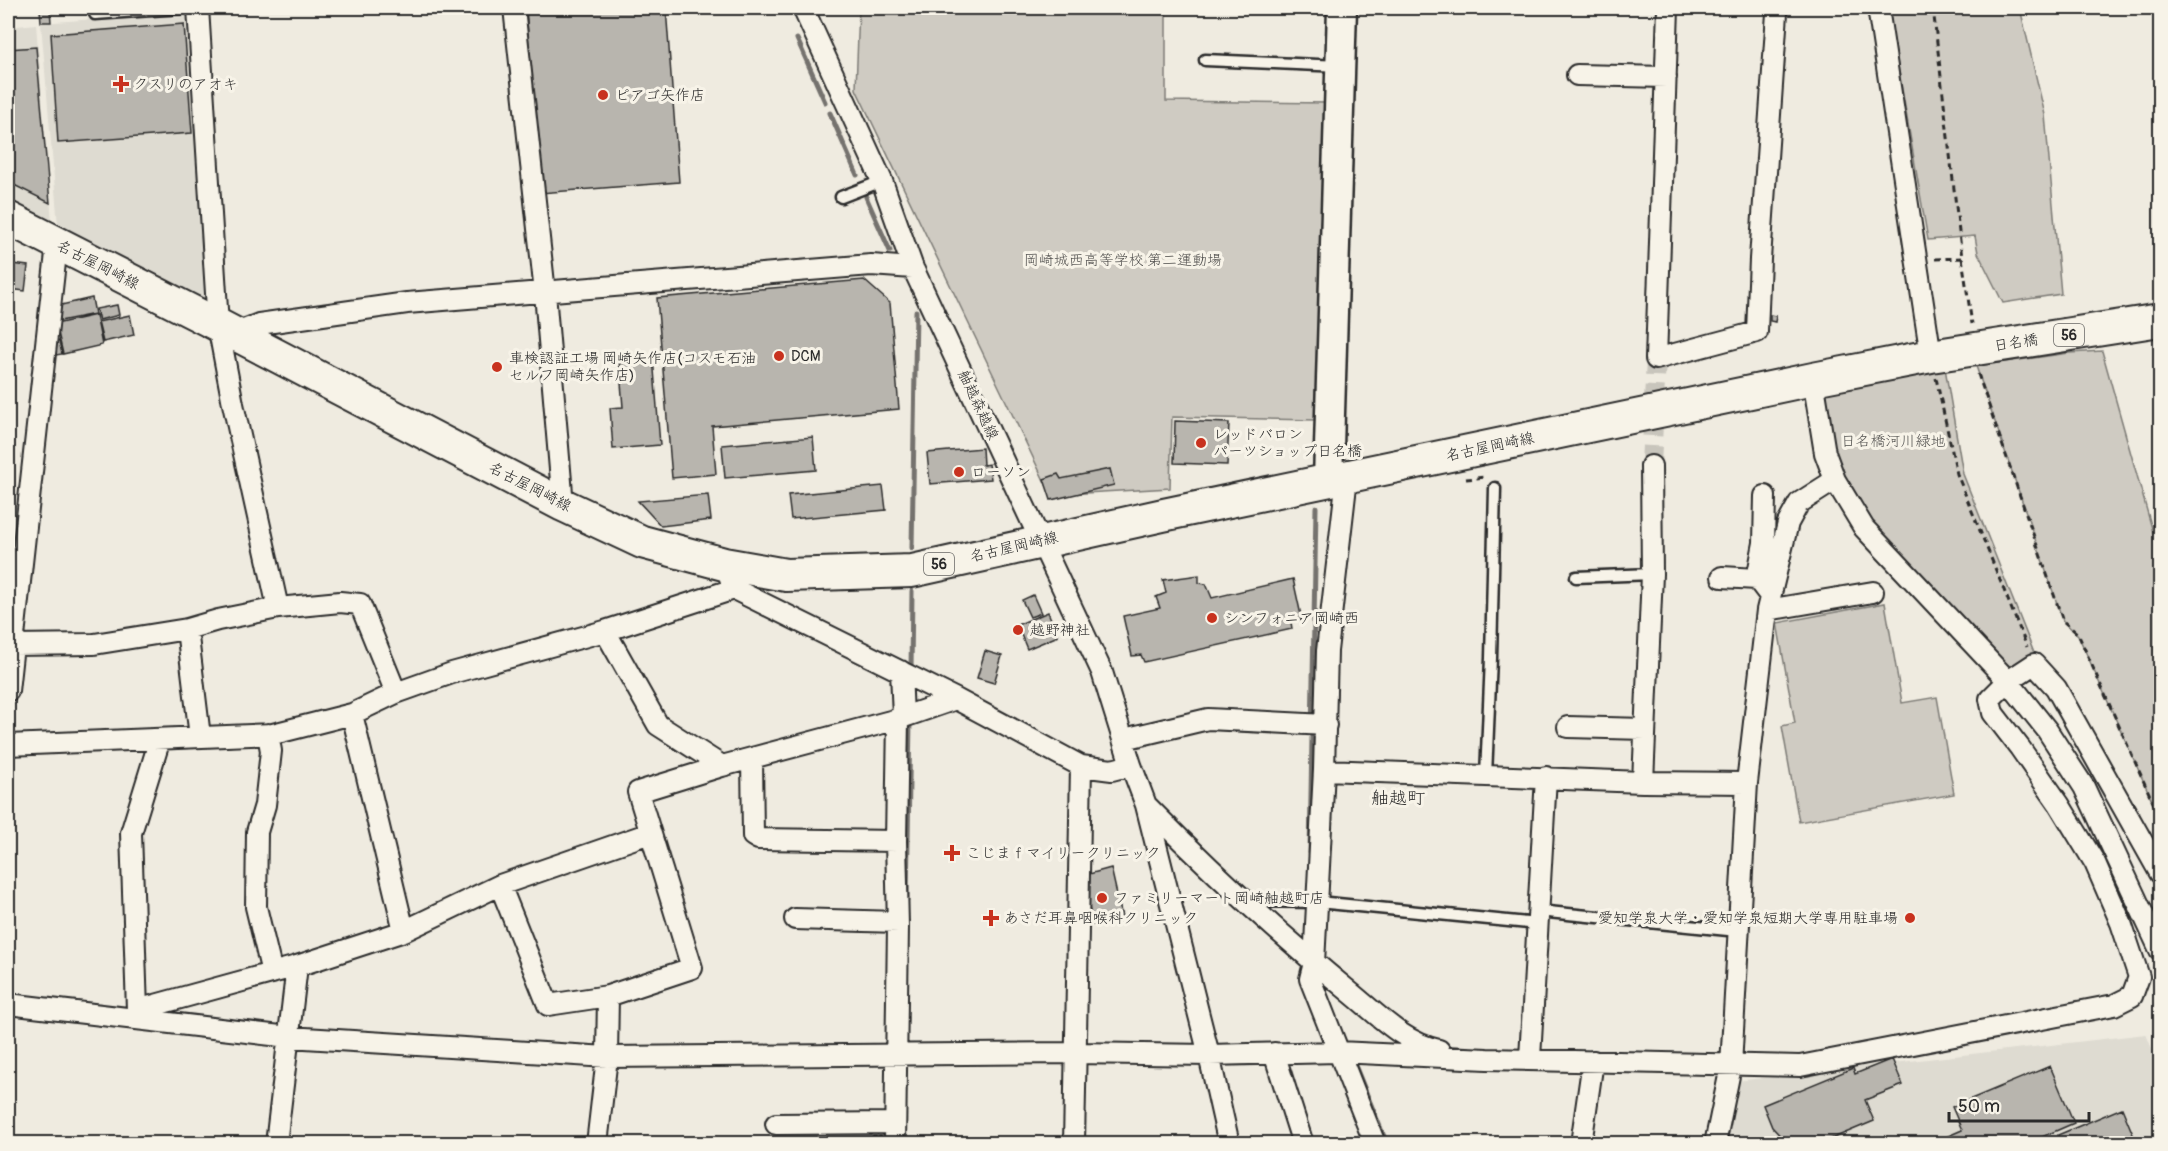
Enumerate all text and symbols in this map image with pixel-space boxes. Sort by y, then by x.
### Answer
place label: クスリのアオキ [133,75,238,94]
marker: クスリのアオキ [114,77,128,91]
place label: ピアゴ矢作店 [615,86,705,105]
marker: ピアゴ矢作店 [596,88,610,102]
street label: 名古屋岡崎線 [54,236,142,294]
park label: 岡崎城西高等学校 第二運動場 [1024,251,1222,270]
road number: 56 [2054,324,2084,346]
street label: 日名橋 [1992,330,2040,356]
place label: DCM [791,347,821,366]
place label: 車検認証工場 岡崎矢作店(コスモ石油 セルフ岡崎矢作店) [509,349,757,385]
marker: DCM [772,349,786,363]
marker: 車検認証工場 岡崎矢作店(コスモ石油 セルフ岡崎矢作店) [490,360,504,374]
street label: 舳越森越線 [954,367,1002,443]
place label: レッドバロン パーツショップ日名橋 [1213,425,1362,461]
street label: 名古屋岡崎線 [1444,428,1536,466]
park label: 日名橋河川緑地 [1840,432,1946,451]
marker: レッドバロン パーツショップ日名橋 [1194,436,1208,450]
street label: 名古屋岡崎線 [486,458,574,516]
place label: ローソン [971,463,1031,482]
marker: ローソン [952,465,966,479]
street label: 名古屋岡崎線 [968,528,1060,566]
road number: 56 [924,553,954,575]
place label: シンフォニア岡崎西 [1224,609,1359,628]
marker: シンフォニア岡崎西 [1205,611,1219,625]
place label: 越野神社 [1030,621,1090,640]
marker: 越野神社 [1011,623,1025,637]
district label: 舳越町 [1371,787,1425,810]
marker: こじまｆマイリークリニック [943,844,961,862]
place label: こじまｆマイリークリニック [966,844,1160,863]
place label: ファミリーマート岡崎舳越町店 [1114,889,1324,908]
marker: ファミリーマート岡崎舳越町店 [1095,891,1109,905]
marker: あさだ耳鼻咽喉科クリニック [982,909,1000,927]
place label: あさだ耳鼻咽喉科クリニック [1004,909,1198,928]
place label: 愛知学泉大学・愛知学泉短期大学専用駐車場 [1598,909,1898,928]
marker: 愛知学泉大学・愛知学泉短期大学専用駐車場 [1903,911,1917,925]
scale bar [1949,1085,2088,1123]
text: 50 m [1958,1095,2000,1118]

